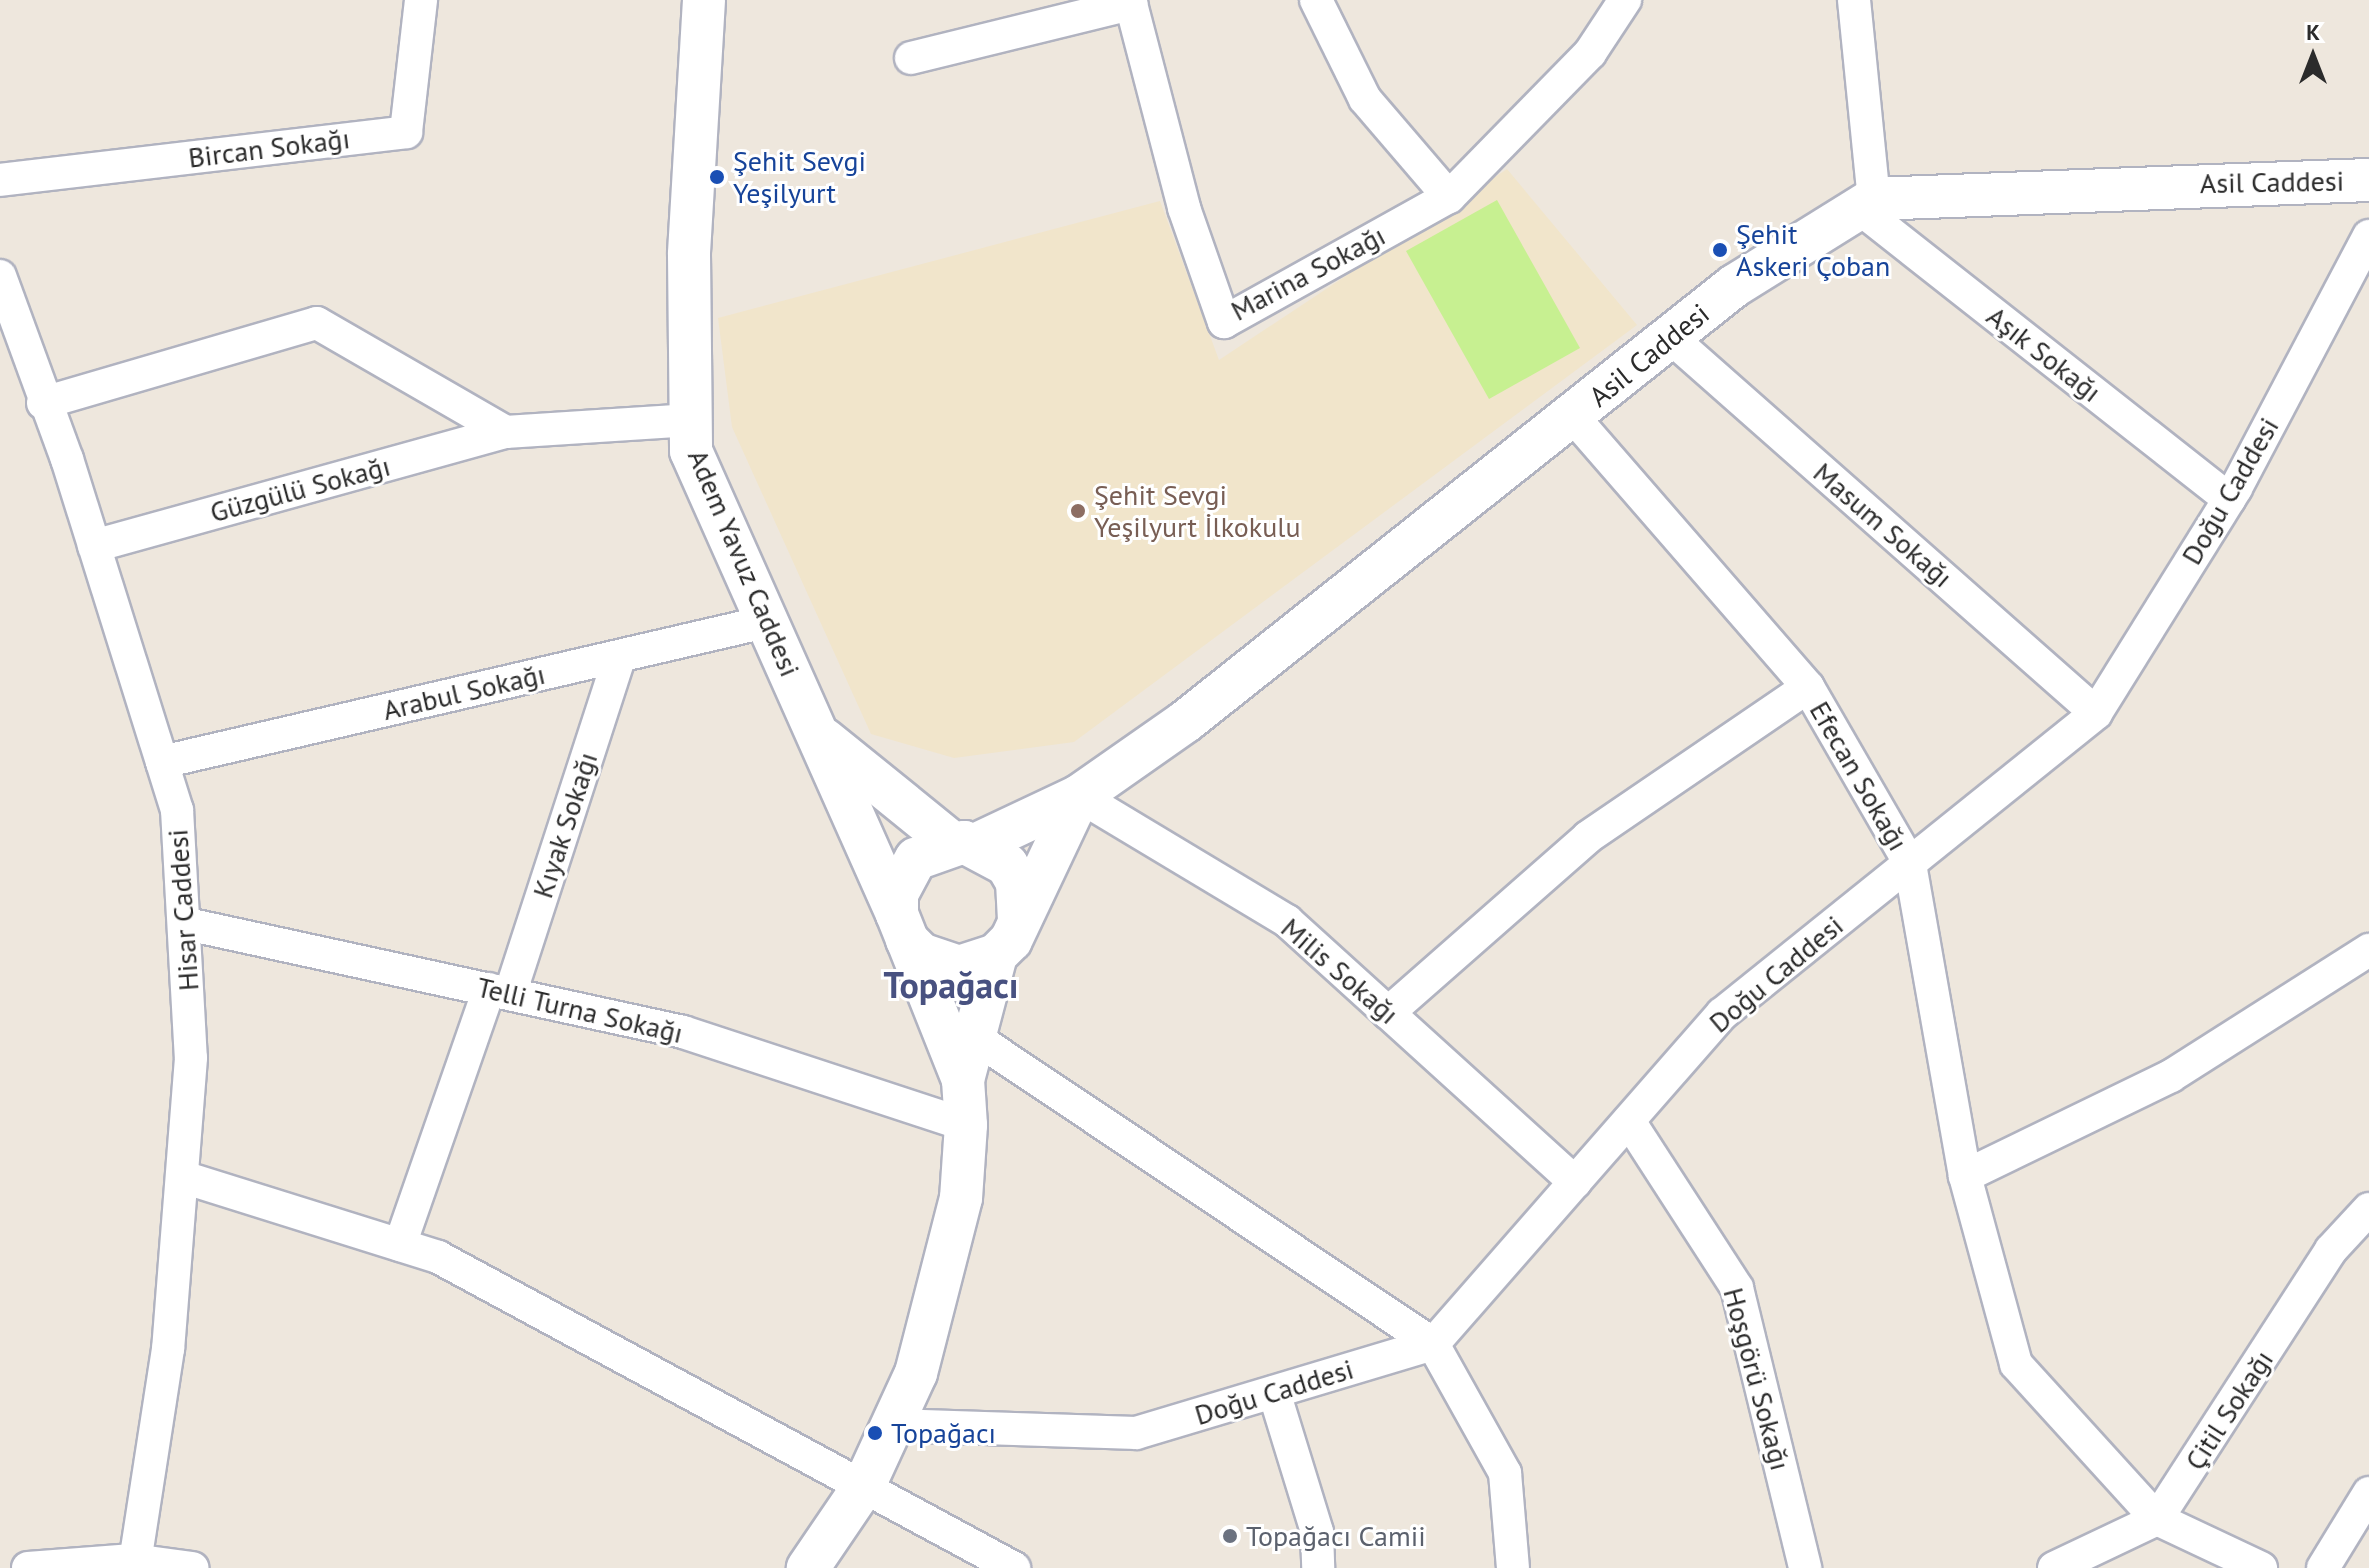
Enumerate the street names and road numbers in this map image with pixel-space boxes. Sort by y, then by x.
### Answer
street label: Bircan Sokağı [186,121,352,175]
street label: Asil Caddesi [2200,164,2344,200]
street label: Marina Sokağı [1225,218,1391,328]
street label: Asil Caddesi [1582,297,1716,413]
street label: Aşık Sokağı [1980,299,2108,409]
street label: Doğu Caddesi [2174,412,2286,570]
street label: Adem Yavuz Caddesi [681,444,807,682]
street label: Güzgülü Sokağı [206,449,394,529]
street label: Masum Sokağı [1807,456,1959,594]
street label: Arabul Sokağı [380,657,548,727]
street label: Efecan Sokağı [1803,695,1915,857]
street label: Kıyak Sokağı [526,747,604,903]
street label: Hisar Caddesi [161,828,205,992]
street label: Doğu Caddesi [1702,908,1850,1040]
street label: Milis Sokağı [1275,911,1405,1031]
street label: Telli Turna Sokağı [473,970,687,1050]
street label: Hoşgörü Sokağı [1717,1284,1797,1474]
street label: Çitil Sokağı [2178,1344,2280,1476]
street label: Doğu Caddesi [1191,1352,1357,1432]

